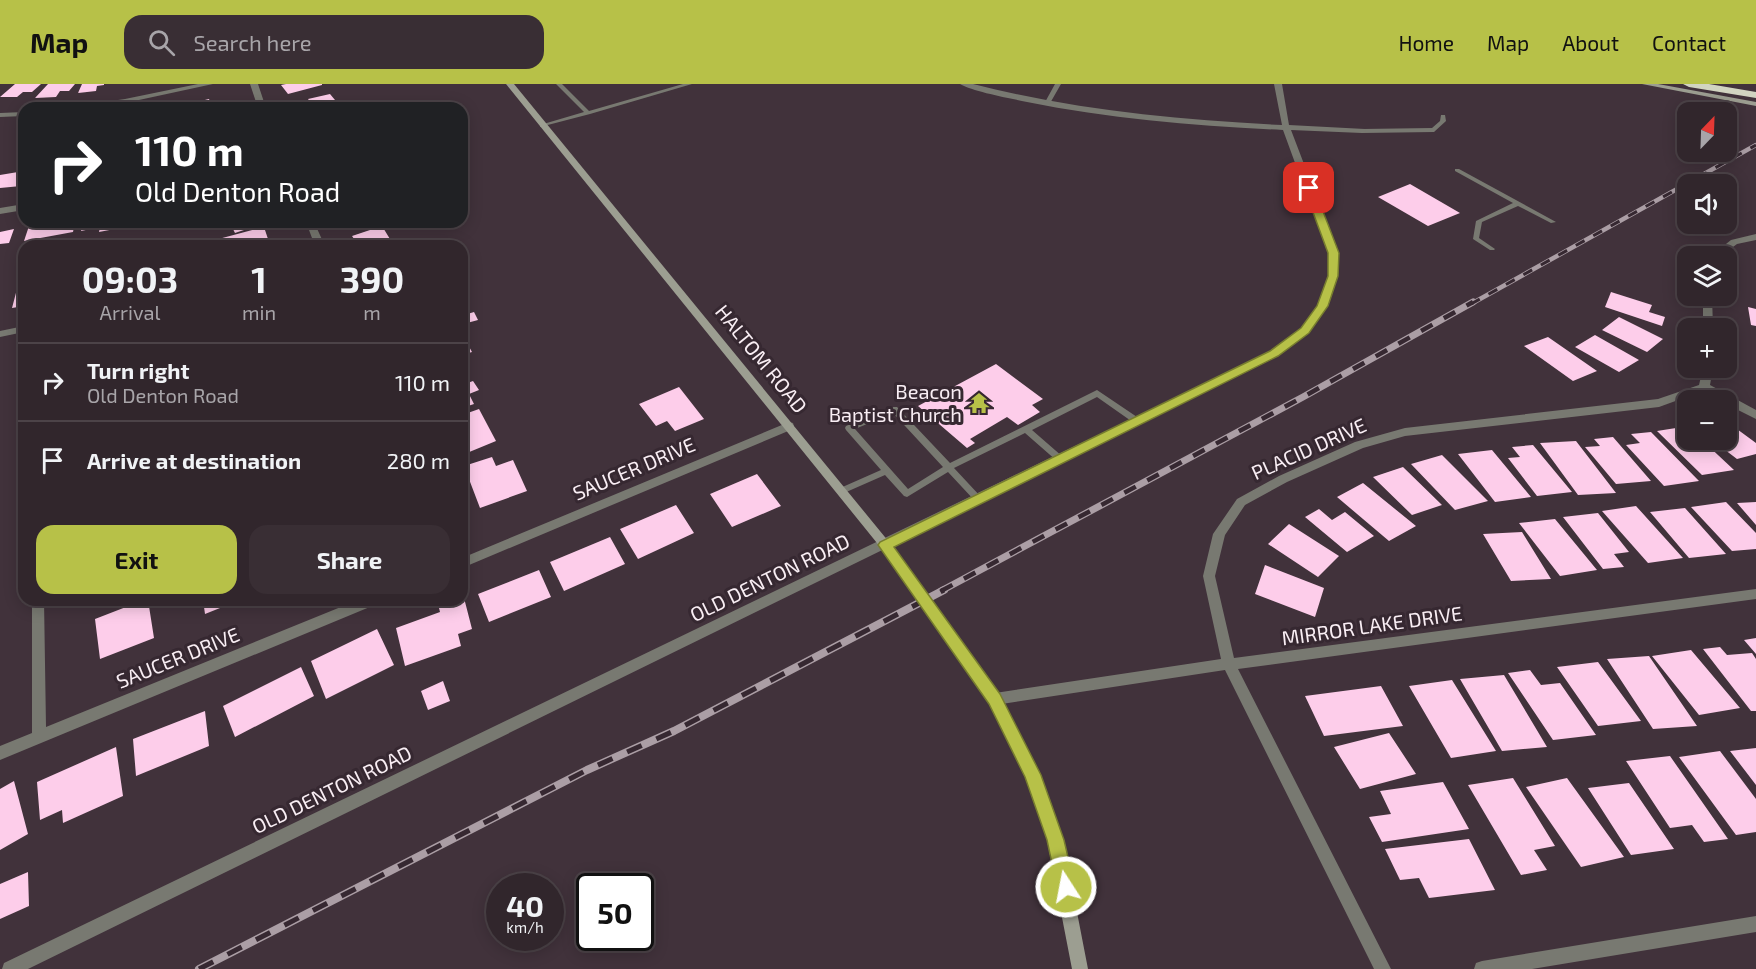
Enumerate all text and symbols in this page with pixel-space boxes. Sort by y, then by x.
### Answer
search box [124,15,544,69]
text: Map [30,25,88,59]
icon: search [145,26,178,59]
text: Search here [193,29,312,55]
text: Home [1398,30,1454,55]
text: Map [1487,30,1529,55]
text: About [1562,30,1619,55]
text: Contact [1652,30,1726,55]
north arrow [1677,102,1737,162]
map controls [1677,102,1737,450]
text: 110 m [135,124,244,174]
icon: right [36,126,114,204]
pin [1283,162,1334,213]
icon: arrive [1292,171,1325,204]
button: sound [1677,174,1737,234]
text: Old Denton Road [135,175,340,207]
button: layers [1677,246,1737,306]
text: 09:03 [82,257,178,300]
text: 1 [251,257,267,300]
text: 390 [340,257,404,300]
street label: HALTOM ROAD [711,299,813,417]
text: Arrival [100,300,160,324]
text: min [242,300,276,324]
text: m [363,300,381,324]
button: + [1677,318,1737,378]
text: Turn right [87,357,189,383]
icon: right [36,366,69,399]
text: 110 m [395,369,450,395]
place label: Beacon Baptist Church [829,379,962,426]
text: Old Denton Road [87,383,239,407]
button: − [1677,390,1737,450]
temple icon: Beacon Baptist Church [967,391,991,415]
street label: PLACID DRIVE [1247,412,1370,484]
street label: SAUCER DRIVE [569,432,698,505]
icon: arrive [36,444,69,477]
text: Arrive at destination [87,447,301,473]
text: 280 m [387,447,450,473]
button: Exit [36,525,237,594]
button: Share [249,525,450,594]
street label: OLD DENTON ROAD [686,528,853,626]
street label: MIRROR LAKE DRIVE [1280,600,1464,650]
street label: SAUCER DRIVE [113,621,243,693]
street label: OLD DENTON ROAD [248,740,415,838]
position arrow [1034,855,1098,919]
speed limit sign: 50 [576,873,654,951]
text: 40 [506,887,544,923]
text: km/h [506,918,544,936]

